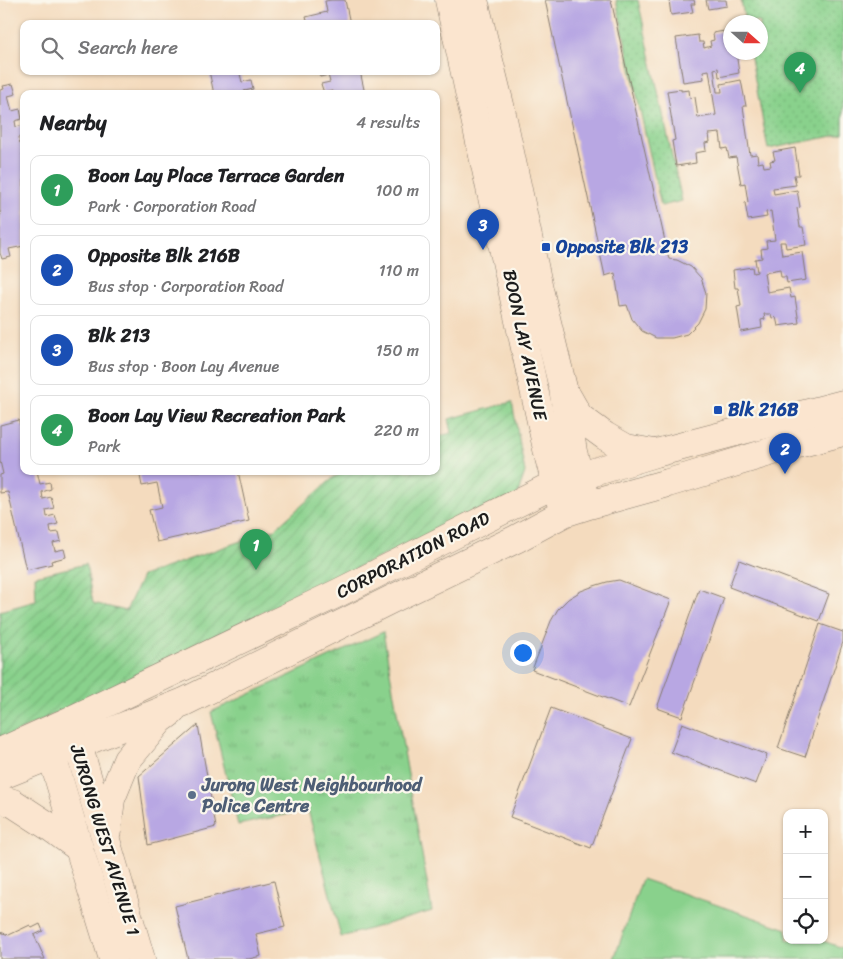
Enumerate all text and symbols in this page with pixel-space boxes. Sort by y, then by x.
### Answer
north arrow [723,15,768,60]
search box [20,20,440,75]
text: Search here [78,31,178,64]
icon: search [38,34,66,62]
pin: 4 [784,52,816,93]
text: Nearby [40,104,106,142]
text: 4 results [356,108,420,137]
text: Boon Lay Place Terrace Garden [88,159,344,192]
text: 1 [54,176,60,205]
text: 100 m [375,176,419,205]
text: Park · Corporation Road [88,192,256,221]
pin: 3 [467,209,499,250]
place label: Opposite Blk 213 [556,231,688,263]
text: Opposite Blk 216B [88,239,240,272]
marker: Opposite Blk 213 [540,241,552,253]
text: 2 [52,256,62,285]
text: 110 m [379,256,419,285]
street label: BOON LAY AVENUE [493,267,557,424]
text: Bus stop · Corporation Road [88,272,283,301]
text: Blk 213 [88,319,150,352]
text: 3 [53,336,61,365]
text: 150 m [376,336,419,365]
text: Bus stop · Boon Lay Avenue [88,352,279,381]
place label: Blk 216B [728,394,799,426]
text: Boon Lay View Recreation Park [88,399,346,432]
marker: Blk 216B [712,404,724,416]
text: 4 [52,416,62,445]
text: 220 m [374,416,419,445]
text: Park [88,432,121,461]
pin: 2 [769,433,801,474]
street label: CORPORATION ROAD [330,502,496,608]
pin: 1 [240,529,272,570]
your location [510,640,536,666]
street label: JURONG WEST AVENUE 1 [60,739,149,940]
place label: Jurong West Neighbourhood Police Centre [201,769,423,822]
marker: Jurong West Neighbourhood Police Centre [186,789,198,801]
map controls [783,809,828,944]
button: + [783,809,828,854]
button: − [783,854,828,899]
button: locate [783,899,828,944]

